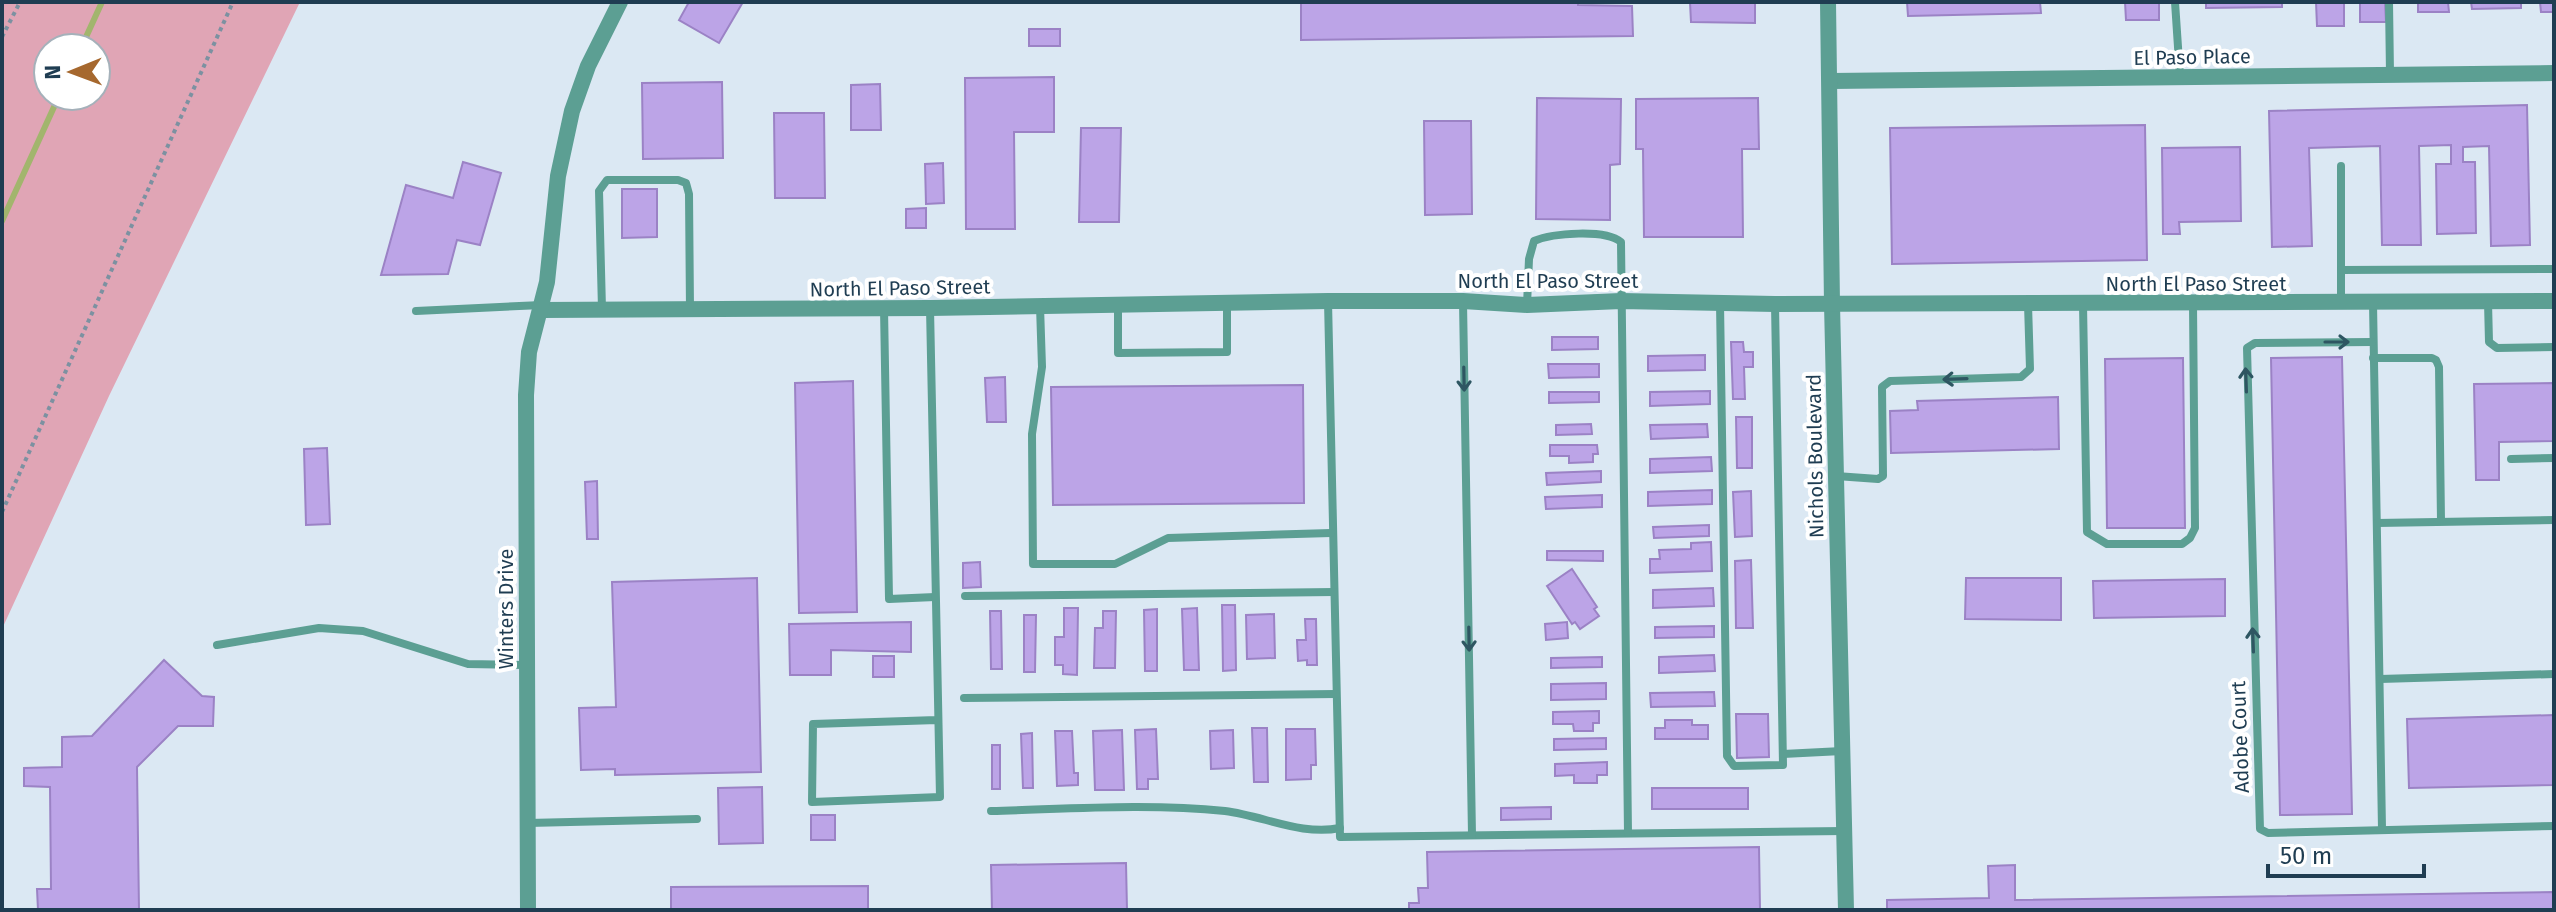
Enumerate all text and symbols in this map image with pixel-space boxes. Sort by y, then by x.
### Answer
north arrow [32,32,112,112]
street label: El Paso Place [2133,44,2251,70]
text: N [39,65,66,80]
street label: North El Paso Street [1458,269,1639,293]
street label: North El Paso Street [2106,272,2287,296]
street label: North El Paso Street [809,274,991,302]
one-way arrow [2323,334,2350,350]
one-way arrow [1457,365,1472,392]
one-way arrow [2238,367,2254,394]
one-way arrow [1942,371,1969,386]
street label: Nichols Boulevard [1802,374,1828,538]
street label: Winters Drive [494,549,518,669]
one-way arrow [1461,625,1477,652]
one-way arrow [2246,627,2261,654]
street label: Adobe Court [2226,680,2254,794]
scale bar [2268,828,2424,878]
text: 50 m [2280,842,2332,870]

